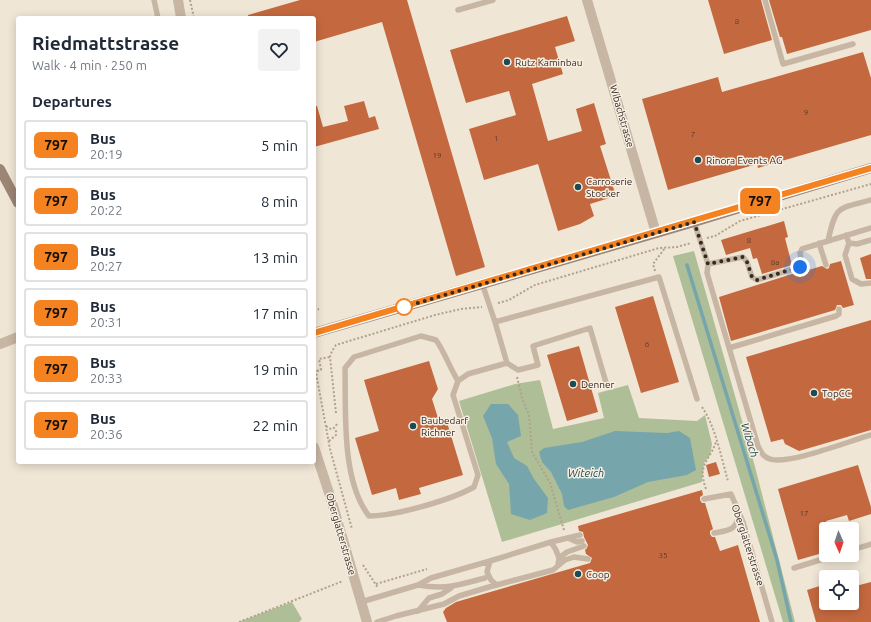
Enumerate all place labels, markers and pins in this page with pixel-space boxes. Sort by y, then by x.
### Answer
marker: Rutz Kaminbau [502,57,512,67]
place label: Rutz Kaminbau [515,57,582,68]
marker: Rinora Events AG [693,155,703,165]
place label: Rinora Events AG [706,155,783,166]
place label: Carroserie Stocker [586,176,632,199]
marker: Carroserie Stocker [573,182,583,192]
unlabelled marker [395,298,413,316]
marker: Denner [568,379,578,389]
place label: Denner [581,379,615,390]
marker: TopCC [809,388,819,398]
place label: TopCC [822,388,851,399]
place label: Baubedarf Richner [421,415,468,438]
marker: Baubedarf Richner [408,421,418,431]
marker: Coop [573,569,583,579]
place label: Coop [586,569,610,580]

